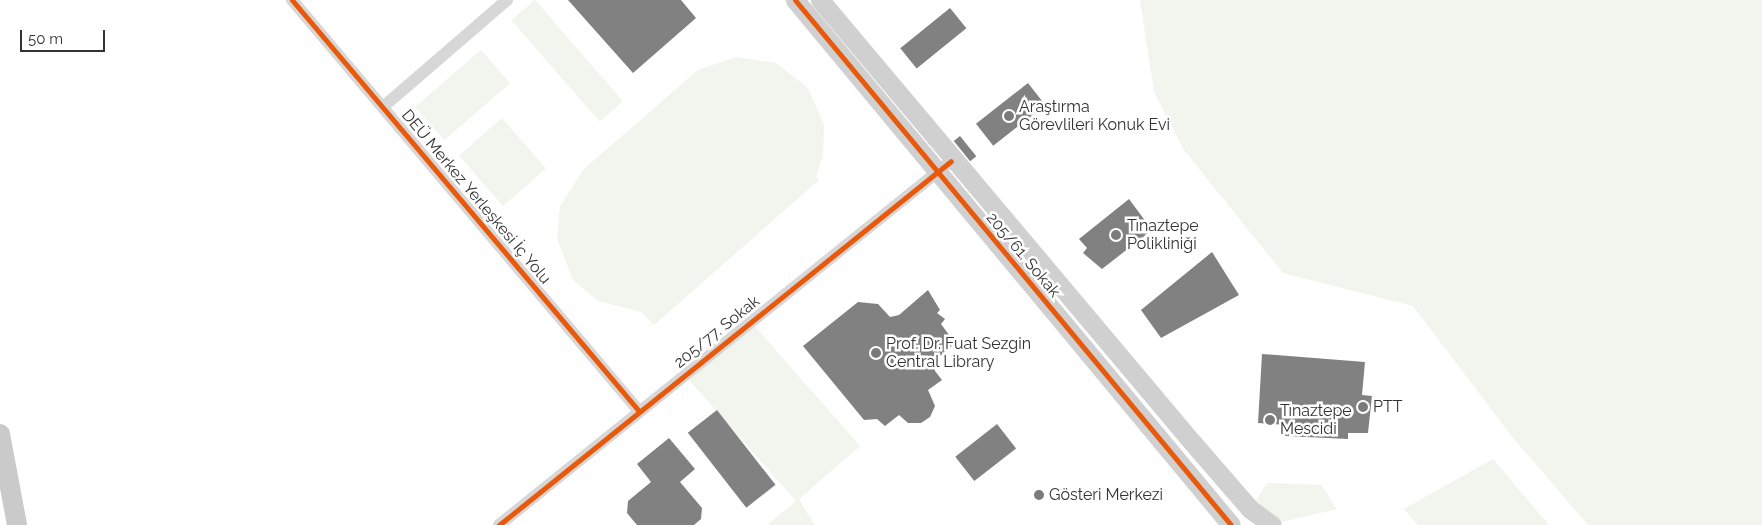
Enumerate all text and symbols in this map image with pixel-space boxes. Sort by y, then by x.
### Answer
scale bar [22,20,108,52]
text: 50 m [28,30,63,48]
place label: Araştırma Görevlileri Konuk Evi [1019,97,1170,135]
street label: DEÜ Merkez Yerleşkesi İç Yolu [397,106,555,288]
marker: Araştırma Görevlileri Konuk Evi [1003,110,1015,122]
street label: 205/61. Sokak [982,209,1064,301]
place label: Tınaztepe Polikliniği [1127,216,1199,254]
marker: Tınaztepe Polikliniği [1109,228,1123,242]
street label: 205/77. Sokak [670,292,764,372]
place label: Prof. Dr. Fuat Sezgin Central Library [886,334,1031,372]
marker: Prof. Dr. Fuat Sezgin Central Library [870,347,882,359]
place label: PTT [1373,397,1402,417]
place label: Tınaztepe Mescidi [1280,401,1352,439]
marker: PTT [1357,401,1369,413]
marker: Tınaztepe Mescidi [1264,414,1276,426]
place label: Gösteri Merkezi [1049,485,1163,505]
marker: Gösteri Merkezi [1033,489,1045,501]

